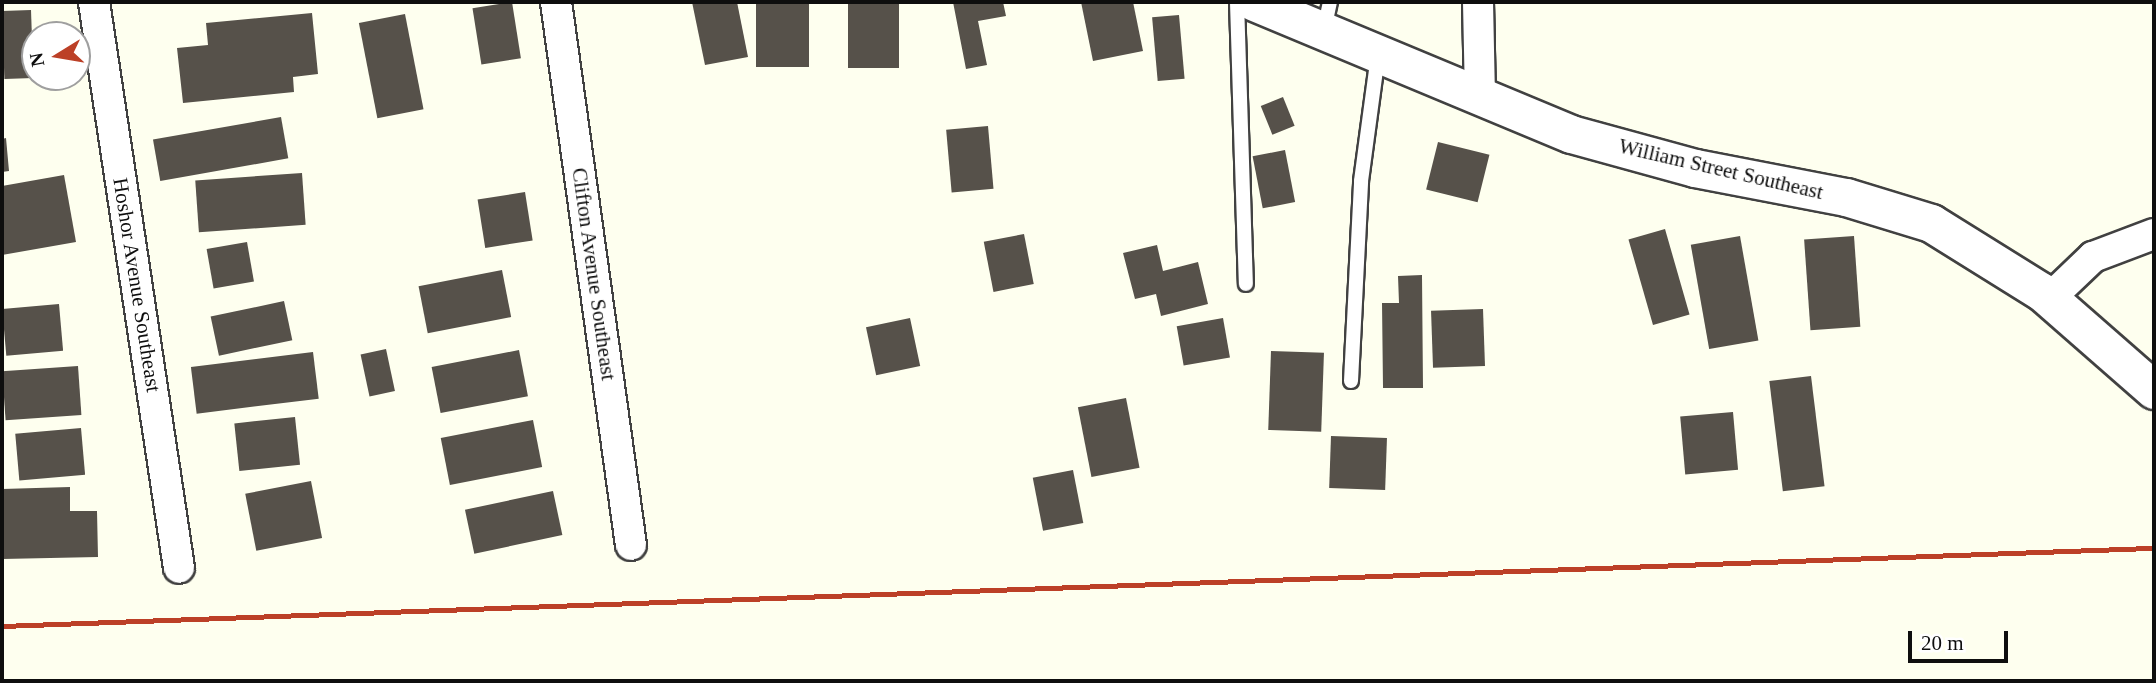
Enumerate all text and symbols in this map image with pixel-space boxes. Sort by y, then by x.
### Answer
north arrow [21,21,91,91]
text: N [25,51,48,68]
street label: William Street Southeast [1616,133,1826,205]
street label: Clifton Avenue Southeast [567,166,621,382]
street label: Hoshor Avenue Southeast [108,175,166,395]
scale bar [1911,616,2011,660]
text: 20 m [1921,631,1964,655]

